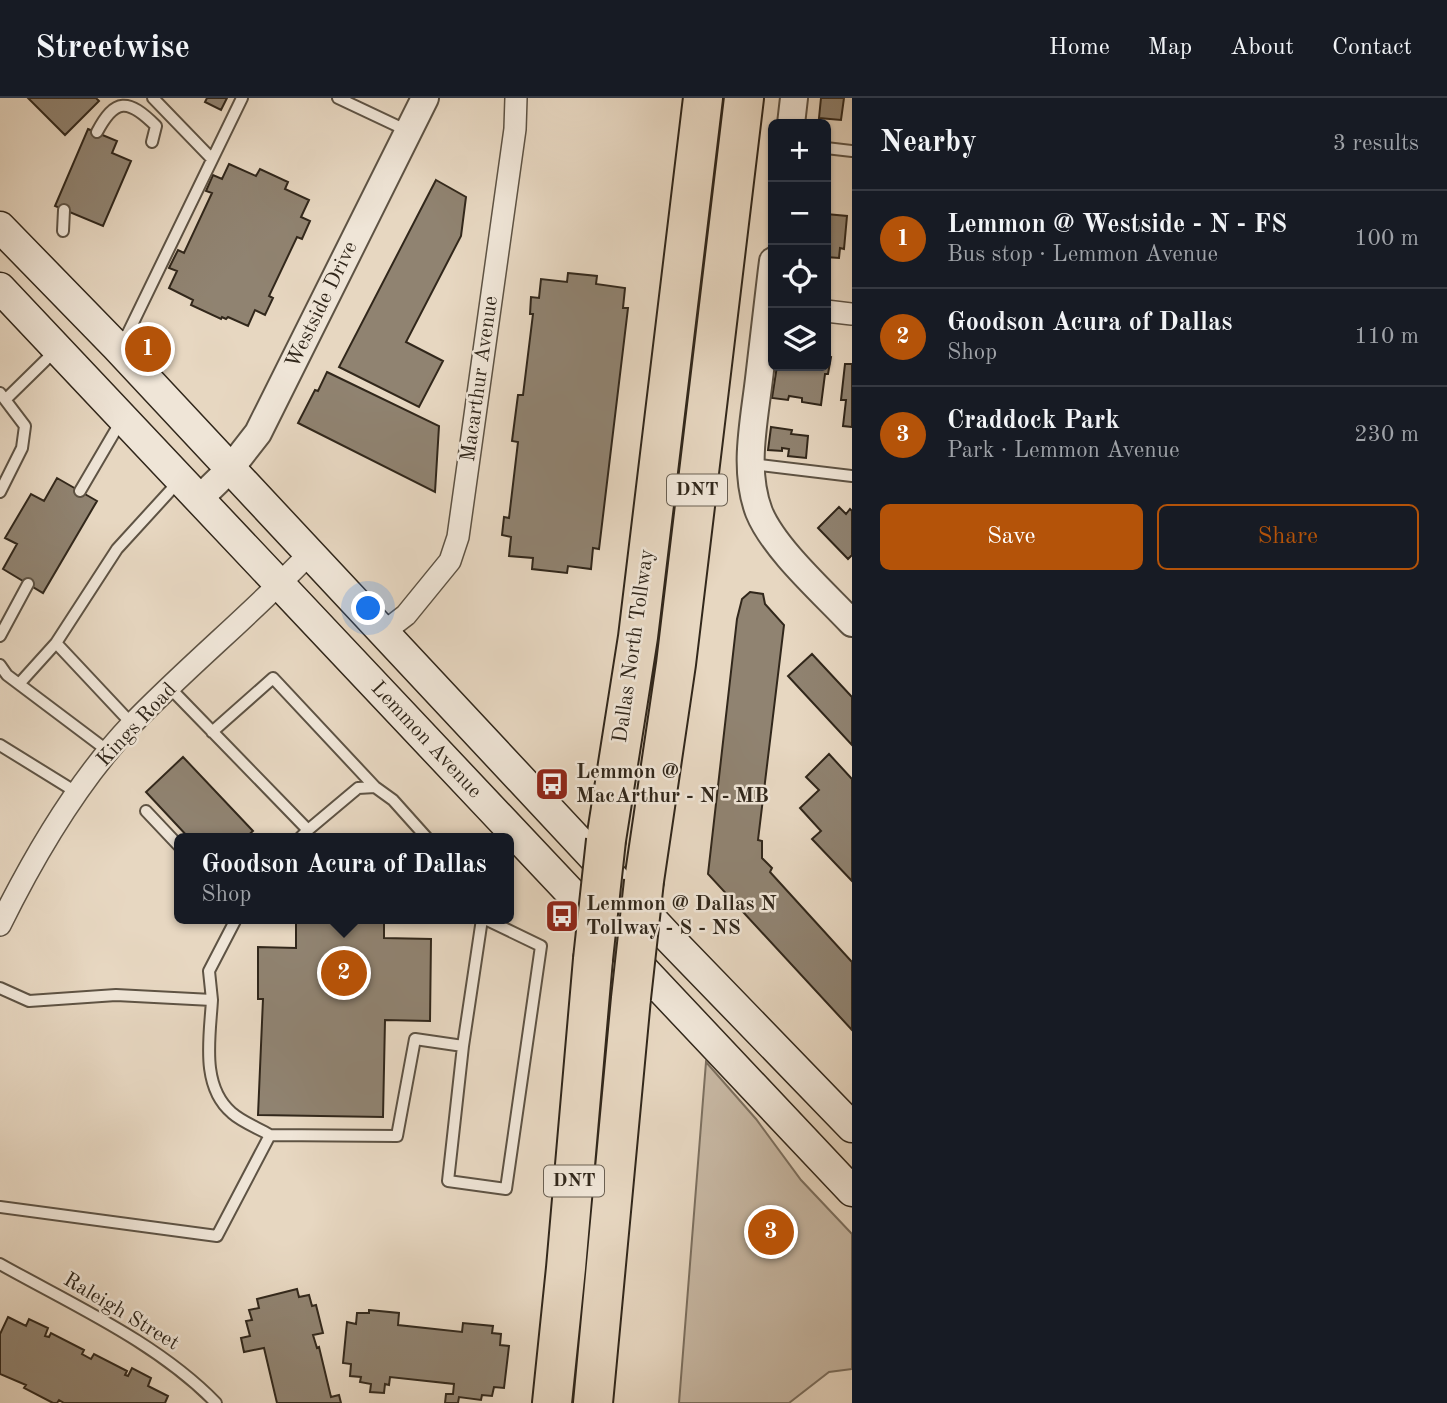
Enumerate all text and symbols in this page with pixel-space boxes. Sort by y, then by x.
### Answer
text: Streetwise [35,32,190,65]
text: Home [1049,36,1110,60]
text: Map [1148,36,1192,60]
text: About [1230,36,1294,60]
text: Contact [1332,36,1412,60]
map controls [768,119,831,371]
button: + [768,119,831,182]
text: Nearby [880,128,977,158]
text: 3 results [1333,132,1419,155]
button: − [768,182,831,245]
text: Lemmon @ Westside - N - FS [947,212,1287,238]
text: 1 [896,227,910,250]
text: 100 m [1354,227,1419,250]
street label: Westside Drive [282,238,362,372]
text: Bus stop · Lemmon Avenue [947,243,1218,266]
button: locate [768,245,831,308]
street label: Macarthur Avenue [458,295,502,463]
button: layers [768,308,831,371]
text: Goodson Acura of Dallas [947,310,1232,336]
pin: 1 [125,323,171,375]
text: 2 [896,325,910,348]
text: 110 m [1354,325,1419,348]
text: Shop [947,341,997,364]
text: Craddock Park [947,408,1120,434]
text: 3 [896,423,910,446]
text: 230 m [1354,423,1419,446]
text: Park · Lemmon Avenue [947,439,1180,462]
road number: DNT [667,474,727,506]
button: Save [880,504,1143,570]
button: Share [1157,504,1419,570]
street label: Dallas North Tollway [610,548,658,744]
your location [351,591,385,625]
street label: Lemmon Avenue [367,677,485,803]
street label: Kings Road [93,679,181,771]
place label: Lemmon @ MacArthur - N - MB [576,762,769,807]
bus stop icon: Lemmon @ MacArthur - N - MB [533,765,571,803]
popup [174,833,514,924]
text: Goodson Acura of Dallas [201,852,487,878]
text: Shop [201,883,251,906]
place label: Lemmon @ Dallas N Tollway - S - NS [586,894,777,939]
bus stop icon: Lemmon @ Dallas N Tollway - S - NS [543,897,581,935]
pin: 2 [321,947,367,999]
road number: DNT [544,1166,604,1196]
pin: 3 [748,1206,794,1258]
street label: Raleigh Street [60,1269,182,1355]

